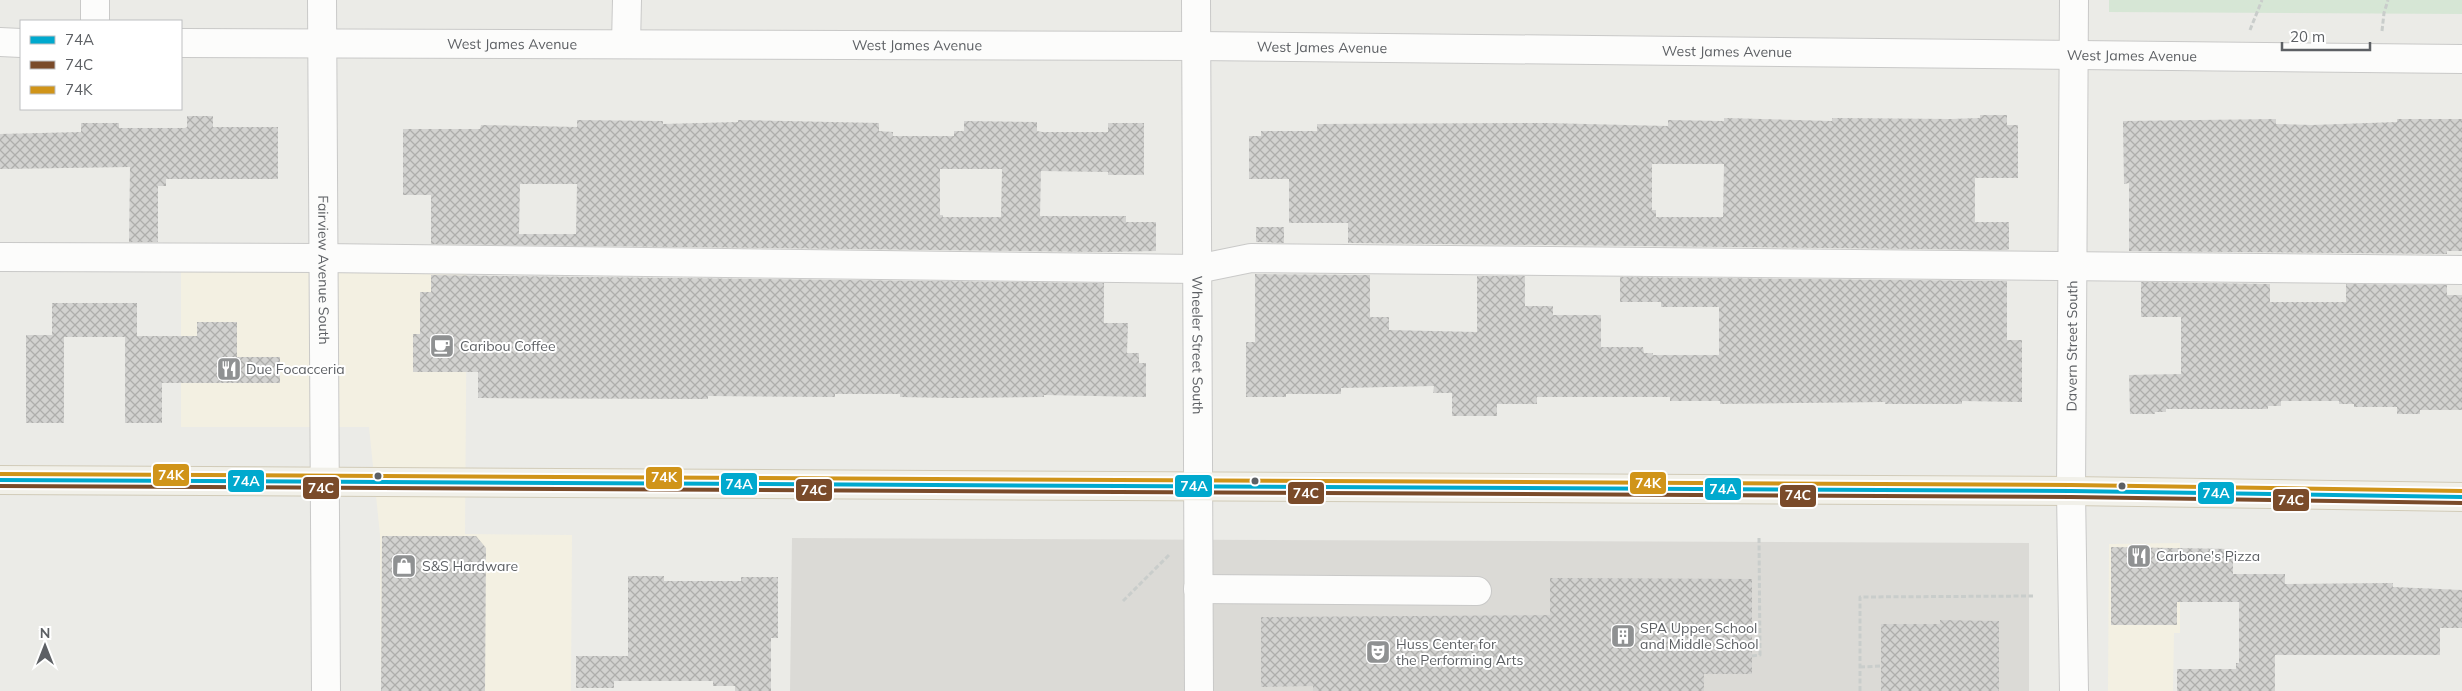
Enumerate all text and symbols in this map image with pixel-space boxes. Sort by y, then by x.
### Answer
legend [20,20,182,110]
scale bar [2282,20,2370,52]
text: 20 m [2290,27,2325,46]
text: 74A [65,30,94,49]
street label: West James Avenue [447,35,577,53]
street label: West James Avenue [852,36,982,54]
street label: West James Avenue [1257,38,1387,57]
street label: West James Avenue [1662,42,1792,61]
street label: West James Avenue [2067,46,2197,65]
text: 74C [65,55,93,74]
text: 74K [65,80,93,99]
street label: Fairview Avenue South [314,195,333,345]
street label: Wheeler Street South [1188,275,1207,415]
street label: Davern Street South [2062,280,2081,412]
cafe icon: Caribou Coffee [429,333,455,359]
place label: Caribou Coffee [460,337,556,355]
restaurant icon: Due Focacceria [216,356,242,382]
place label: Due Focacceria [246,360,345,378]
line badge: 74K [152,463,190,487]
text: 74K [158,466,185,484]
line badge: 74K [645,466,683,490]
text: 74K [651,468,678,486]
line badge: 74A [227,469,265,493]
unlabelled marker [373,471,383,481]
line badge: 74K [1629,471,1667,495]
text: 74A [232,472,260,490]
line badge: 74A [720,472,758,496]
line badge: 74A [1174,474,1213,498]
text: 74K [1635,474,1662,492]
text: 74A [725,475,753,493]
line badge: 74C [302,476,340,500]
unlabelled marker [1250,476,1260,486]
text: 74A [1180,477,1208,495]
line badge: 74A [1704,477,1742,501]
line badge: 74C [795,478,833,502]
text: 74C [308,479,334,497]
text: 74A [1709,480,1737,498]
text: 74C [801,481,827,499]
line badge: 74C [1287,481,1325,505]
unlabelled marker [2117,481,2127,491]
line badge: 74A [2197,481,2235,505]
text: 74C [1293,484,1319,502]
line badge: 74C [1779,484,1817,508]
text: 74A [2202,484,2230,502]
text: 74C [1785,486,1811,504]
line badge: 74C [2272,488,2310,512]
text: 74C [2278,491,2304,509]
restaurant icon: Carbone's Pizza [2126,543,2152,569]
place label: Carbone's Pizza [2156,547,2260,565]
shop icon: S&S Hardware [391,553,417,579]
place label: S&S Hardware [422,557,518,575]
place label: SPA Upper School and Middle School [1640,619,1759,653]
north arrow [20,621,70,671]
building icon: SPA Upper School and Middle School [1610,623,1636,649]
text: N [40,624,50,642]
place label: Huss Center for the Performing Arts [1396,635,1523,669]
theatre icon: Huss Center for the Performing Arts [1365,639,1391,665]

